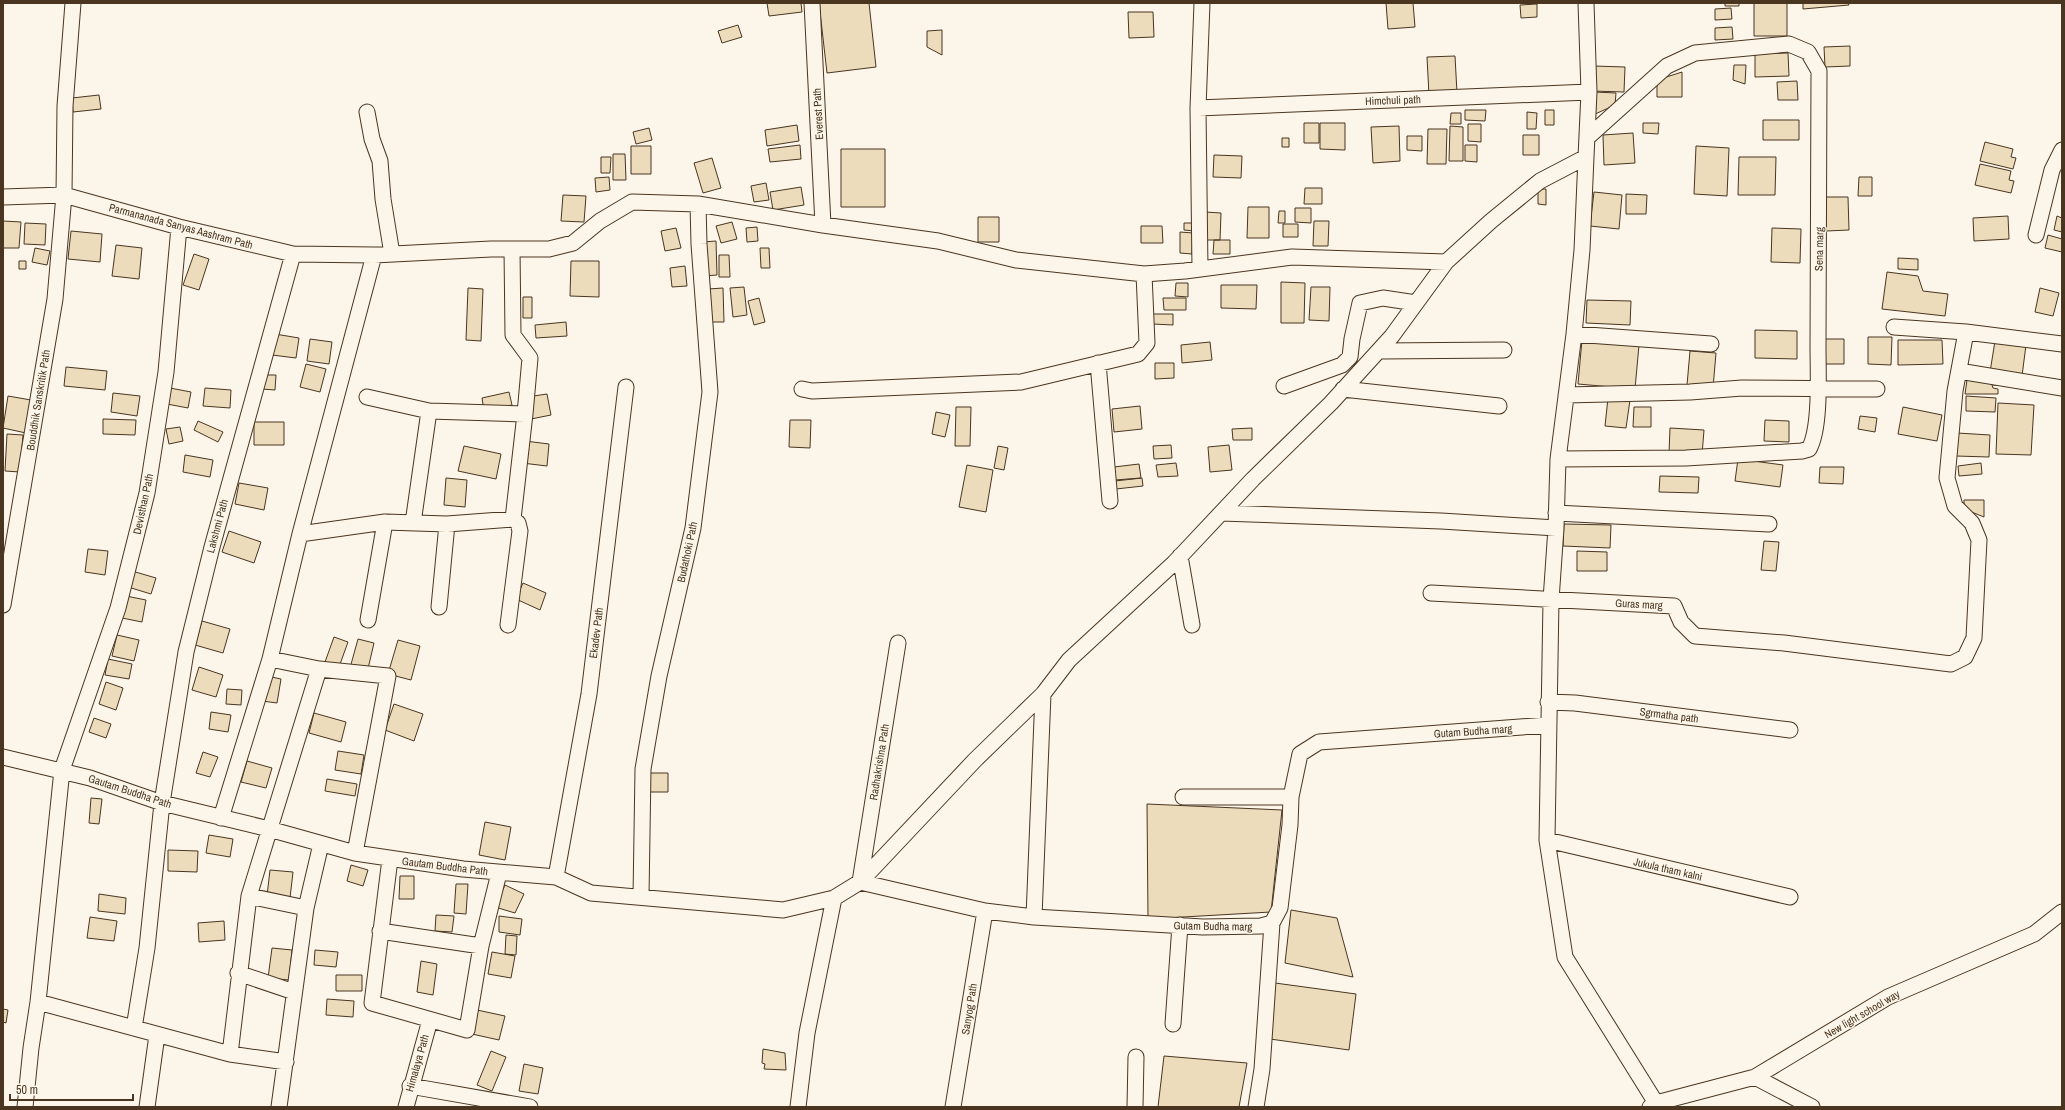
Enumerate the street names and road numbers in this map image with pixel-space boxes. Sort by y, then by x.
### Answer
street label: Everest Path [810,88,826,140]
street label: Himchuli path [1365,92,1421,108]
street label: Parmananada Sanyas Aashram Path [108,200,254,252]
street label: Sena marg [1812,227,1826,271]
street label: Bouddhik Sanskritik Path [23,349,53,451]
street label: Devisthan Path [130,472,156,536]
street label: Lakshmi Path [203,498,231,554]
street label: Budathoki Path [674,520,700,584]
street label: Guras marg [1615,596,1663,612]
street label: Ekadev Path [586,607,606,659]
street label: Sgrmatha path [1639,704,1699,726]
street label: Gutam Budha marg [1433,721,1513,741]
street label: Radhakrishna Path [866,723,892,801]
street label: Gautam Buddha Path [87,771,173,811]
street label: Gautam Buddha Path [401,854,489,878]
street label: Jukula tham kalni [1632,854,1704,884]
street label: Gutam Budha marg [1174,918,1252,934]
street label: Sanyog Path [958,982,980,1036]
street label: New light school way [1822,987,1903,1041]
street label: Himalaya Path [402,1033,432,1093]

